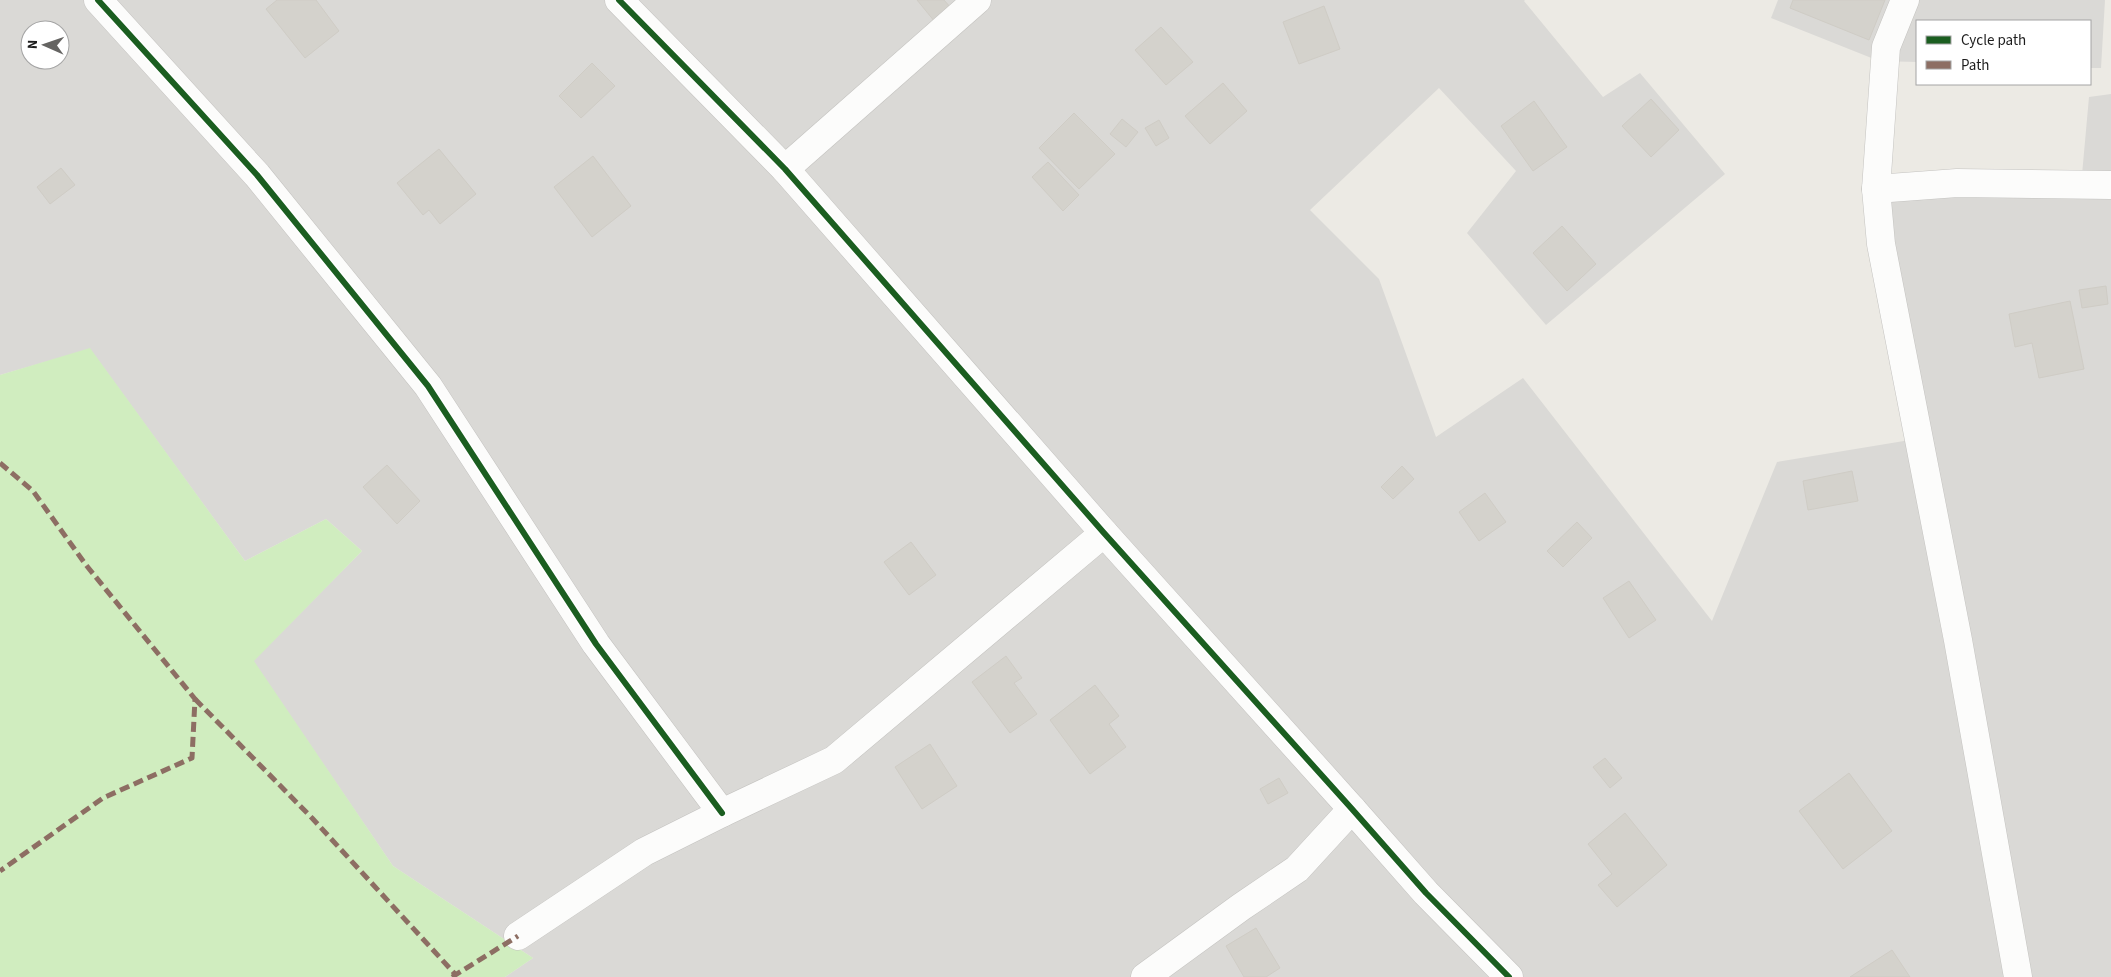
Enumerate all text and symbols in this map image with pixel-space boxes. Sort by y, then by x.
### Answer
north arrow [20,20,70,70]
legend [1916,20,2091,85]
text: Cycle path [1961,30,2026,51]
text: N [23,40,43,50]
text: Path [1961,55,1989,76]

